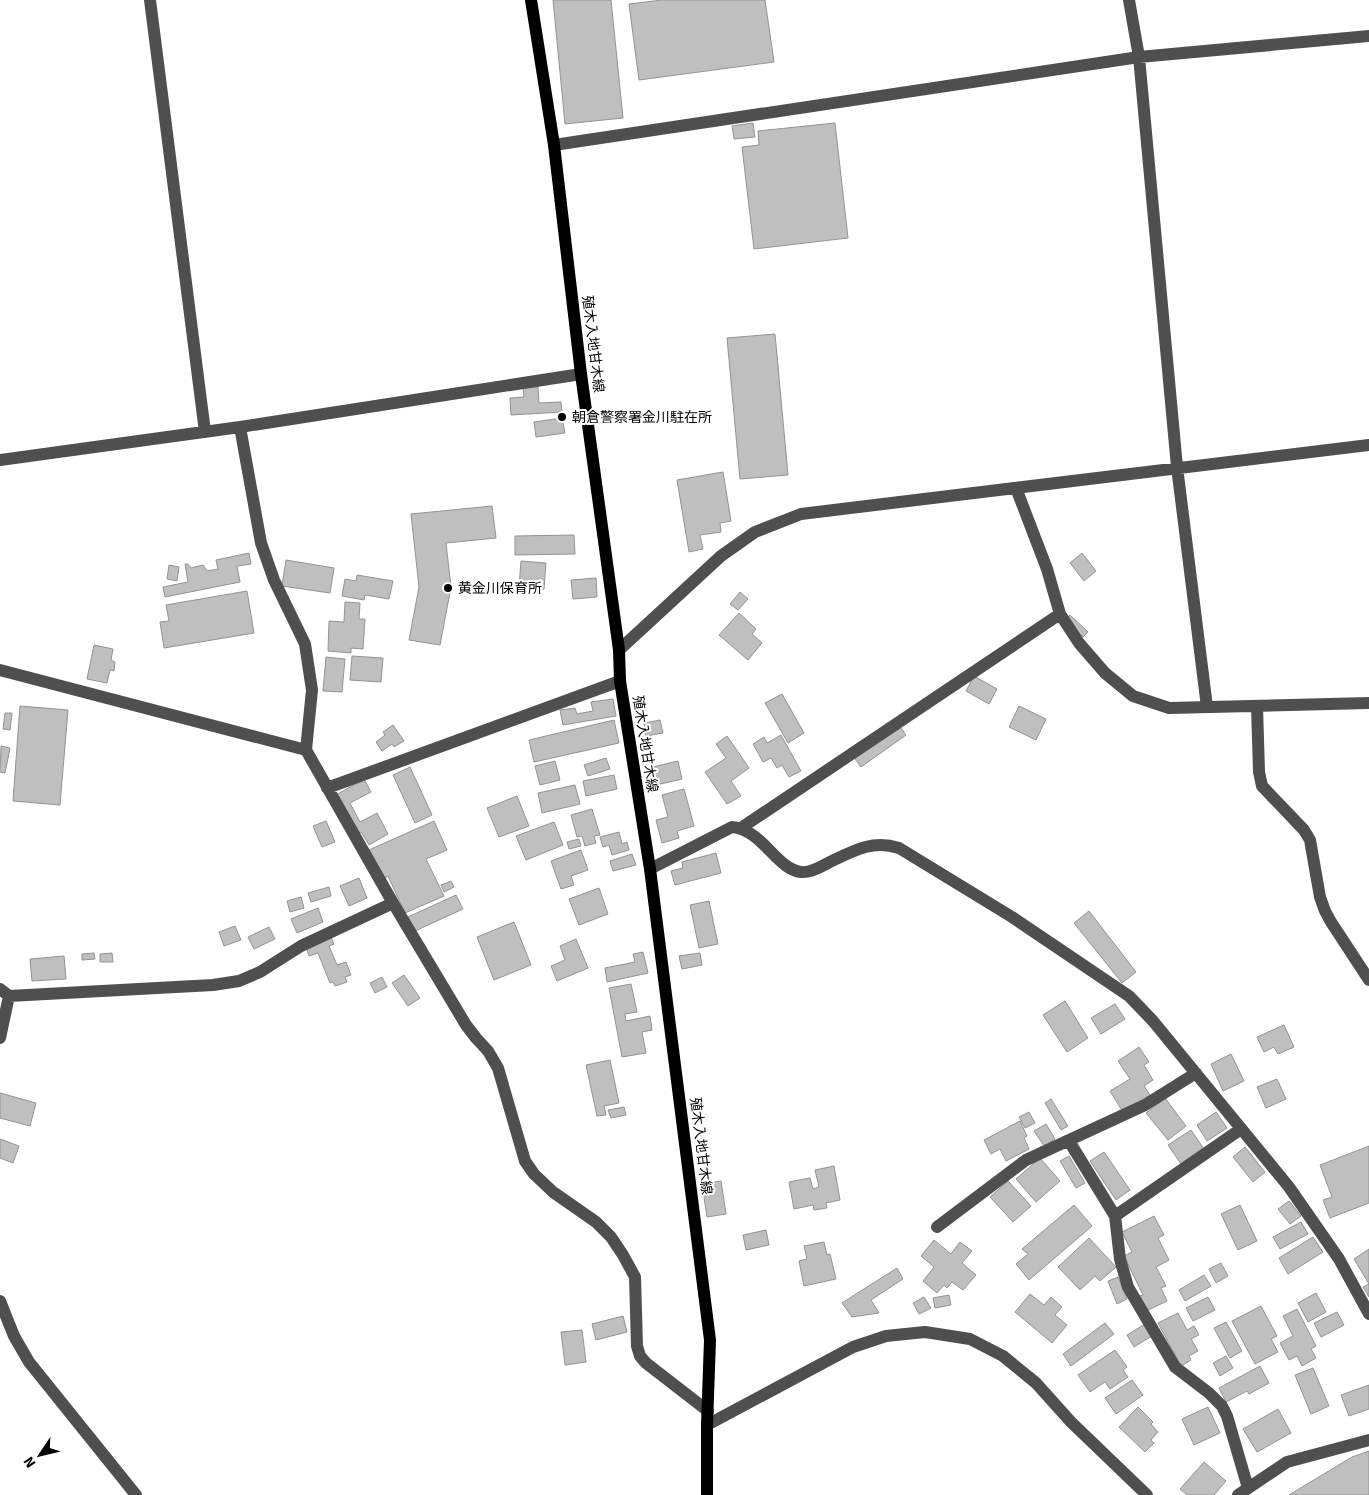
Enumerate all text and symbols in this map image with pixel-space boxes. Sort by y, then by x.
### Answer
street label: 殖木入地甘木線 [579,294,607,394]
place label: 朝倉警察署金川駐在所 [572,409,712,426]
marker: 朝倉警察署金川駐在所 [556,411,568,423]
place label: 黄金川保育所 [458,580,542,597]
marker: 黄金川保育所 [442,582,454,594]
street label: 殖木入地甘木線 [629,694,661,794]
street label: 殖木入地甘木線 [687,1096,715,1196]
north arrow [15,1430,65,1480]
text: N [20,1453,40,1471]

